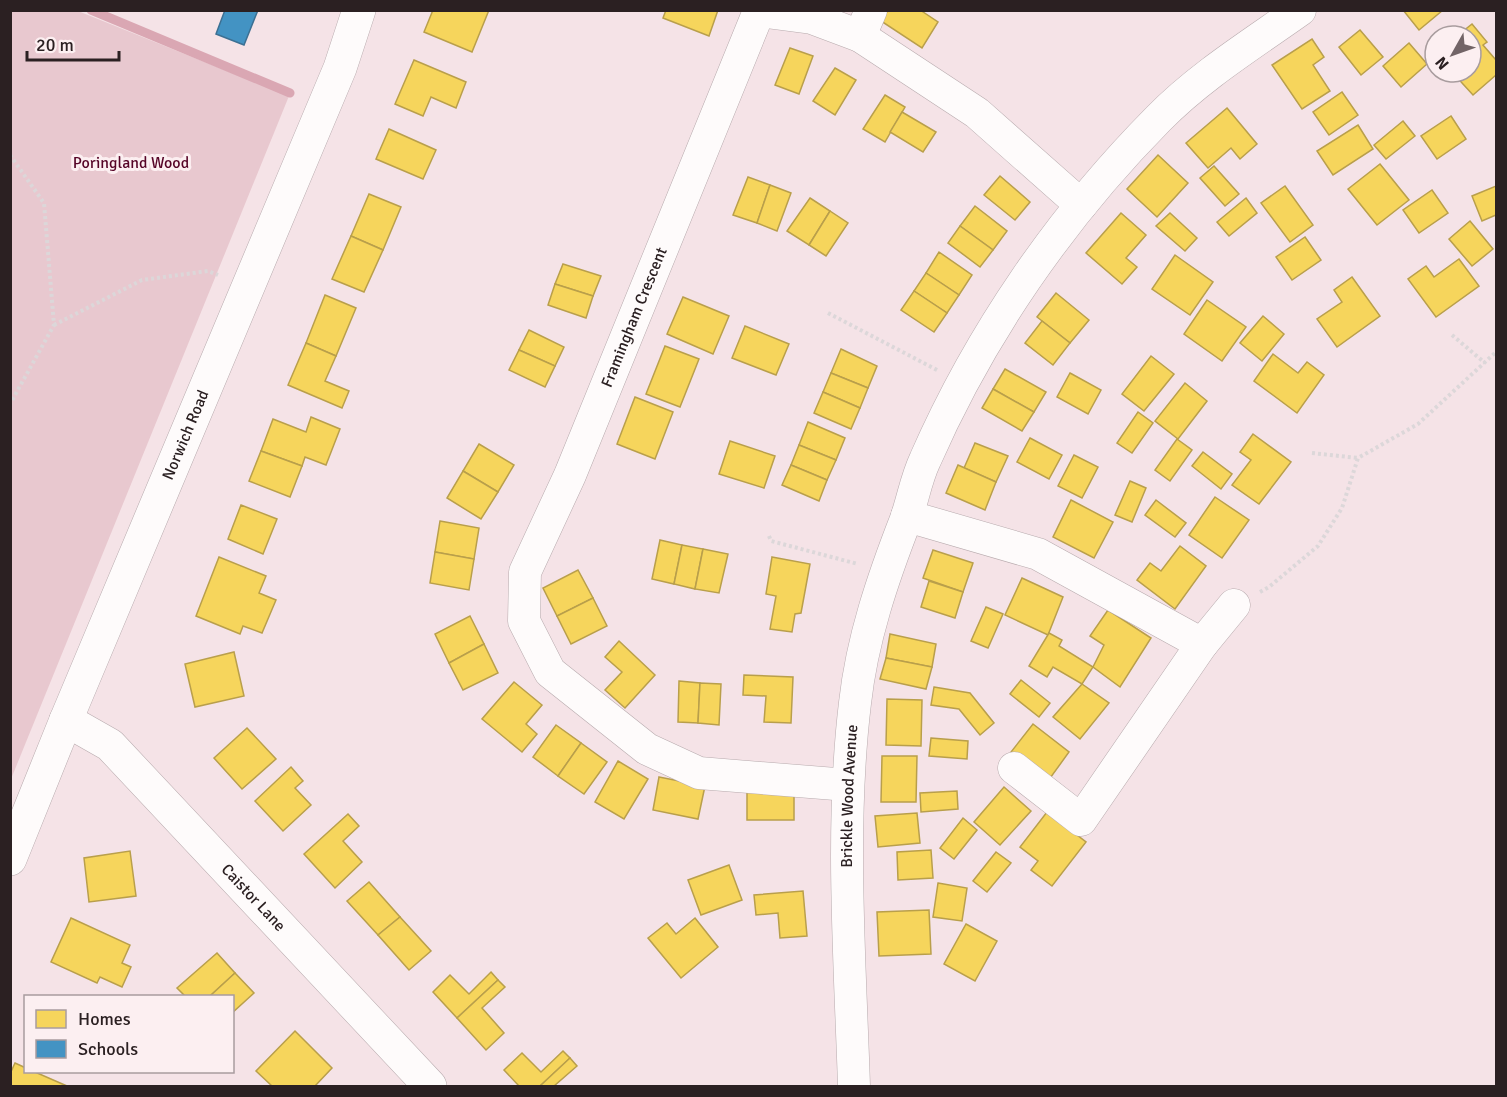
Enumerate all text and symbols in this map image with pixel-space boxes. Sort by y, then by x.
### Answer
scale bar [27,24,118,62]
north arrow [1423,24,1483,84]
text: 20 m [36,34,74,56]
text: N [1431,52,1454,74]
park label: Poringland Wood [73,153,189,173]
street label: Framingham Crescent [597,244,672,390]
street label: Norwich Road [158,387,214,483]
street label: Brickle Wood Avenue [837,724,863,868]
street label: Caistor Lane [217,860,290,936]
legend [24,995,234,1073]
text: Homes [78,1008,131,1030]
text: Schools [78,1038,138,1060]

